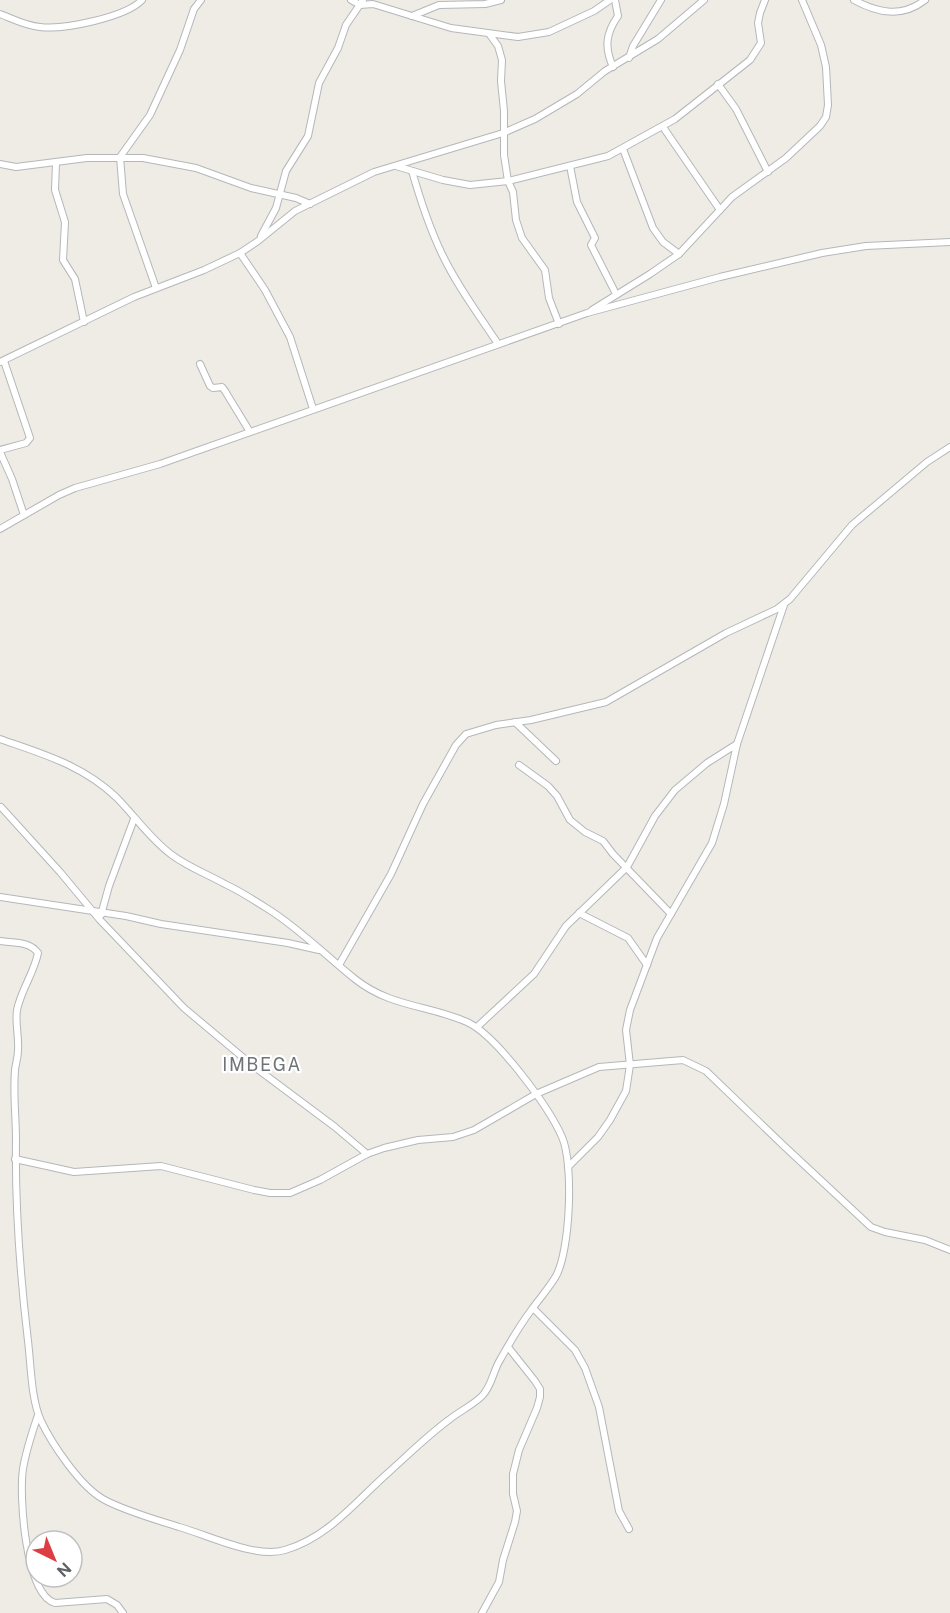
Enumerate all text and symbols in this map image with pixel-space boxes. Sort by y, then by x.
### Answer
district label: IMBEGA [222,1054,302,1075]
north arrow [24,1529,84,1589]
text: N [53,1558,75,1581]

